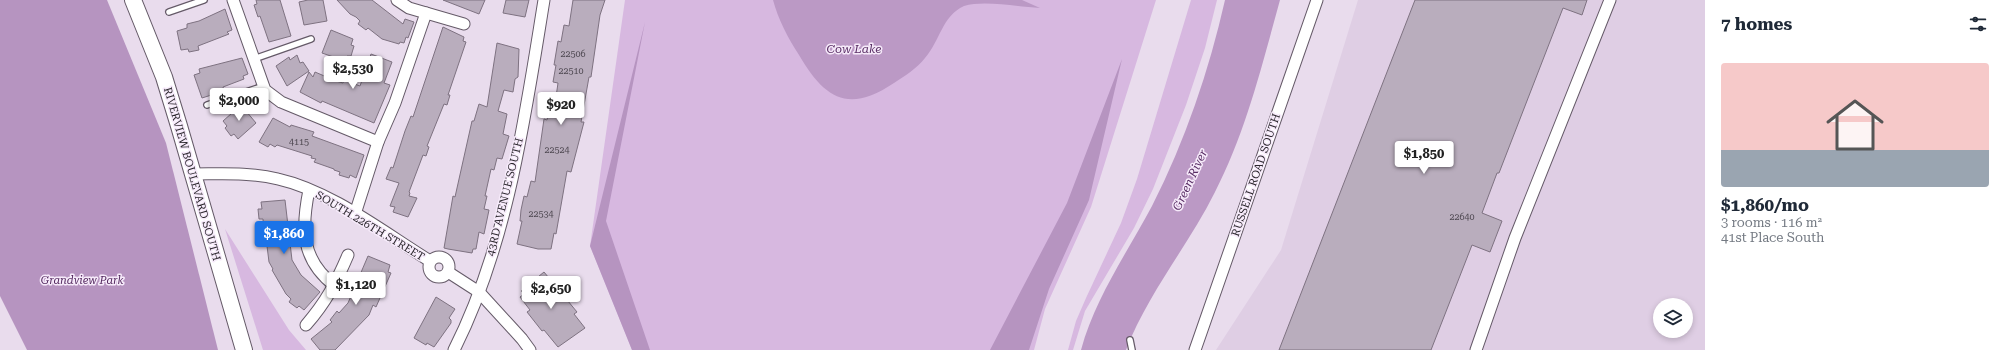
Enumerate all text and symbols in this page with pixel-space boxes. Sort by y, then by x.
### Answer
icon: filters [1967,13,1989,35]
text: 7 homes [1721,14,1792,34]
water label: Cow Lake [827,42,881,56]
house number: 22506 [560,49,586,59]
pin: $2,530 [320,56,386,90]
text: $2,530 [333,61,373,76]
house number: 22510 [558,66,584,76]
street label: RIVERVIEW BOULEVARD SOUTH [161,86,223,262]
pin: $2,000 [206,88,272,122]
icon: home [1819,89,1891,161]
pin: $920 [537,92,585,126]
text: $2,000 [219,93,259,108]
text: $920 [546,97,576,112]
street label: RUSSELL ROAD SOUTH [1229,112,1283,238]
house number: 4115 [289,137,309,147]
street label: 43RD AVENUE SOUTH [484,137,526,257]
pin: $1,850 [1391,141,1457,175]
house number: 22524 [544,145,570,155]
text: $1,850 [1404,146,1444,161]
water label: Green River [1170,147,1210,213]
street label: SOUTH 226TH STREET [313,188,427,264]
text: $1,860/mo [1721,195,1809,215]
house number: 22534 [528,209,554,219]
house number: 22640 [1449,212,1475,222]
text: 3 rooms · 116 m² [1721,215,1822,230]
pin: $1,860 [251,221,317,255]
text: $1,860 [264,226,304,241]
text: 41st Place South [1721,230,1824,245]
pin: $1,120 [323,272,389,306]
park label: Grandview Park [41,274,123,287]
pin: $2,650 [518,276,584,310]
text: $1,120 [336,277,376,292]
text: $2,650 [531,281,571,296]
map controls [1653,298,1693,338]
button: layers [1653,298,1693,338]

